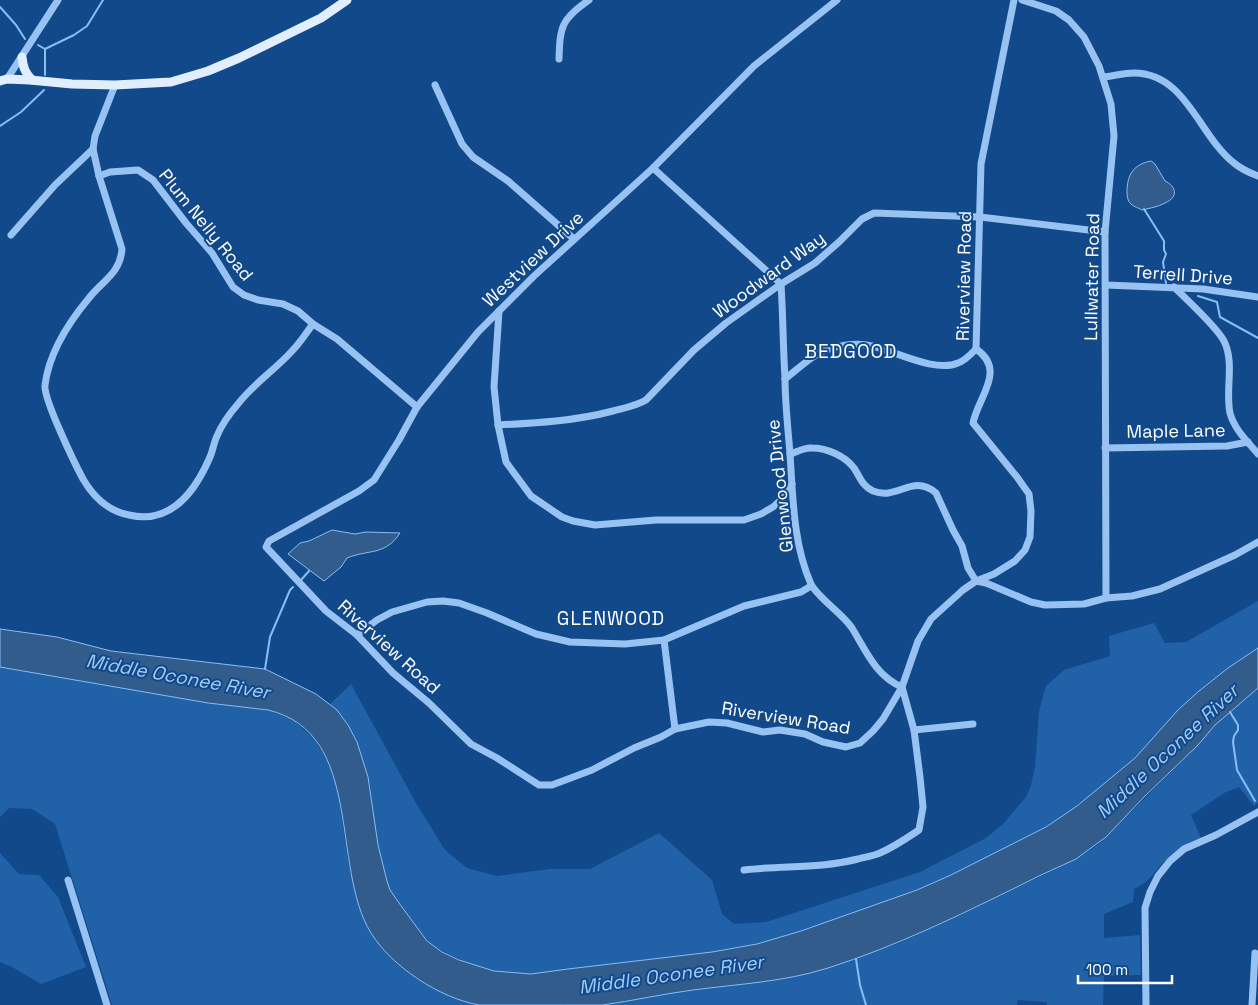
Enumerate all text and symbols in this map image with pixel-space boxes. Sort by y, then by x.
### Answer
street label: Plum Nelly Road [154,164,259,285]
street label: Westview Drive [477,206,588,312]
street label: Riverview Road [951,211,976,341]
street label: Lullwater Road [1079,213,1104,341]
street label: Woodward Way [708,226,829,323]
street label: Terrell Drive [1132,260,1234,289]
district label: BEDGOOD [805,339,897,364]
street label: Glenwood Drive [761,418,798,554]
street label: Maple Lane [1126,418,1226,443]
street label: Riverview Road [333,594,445,699]
district label: GLENWOOD [557,606,665,631]
water label: Middle Oconee River [84,648,274,705]
water label: Middle Oconee River [1091,678,1245,824]
street label: Riverview Road [720,696,852,739]
water label: Middle Oconee River [577,949,767,1000]
scale bar [1078,952,1172,984]
text: 100 m [1086,960,1128,979]

